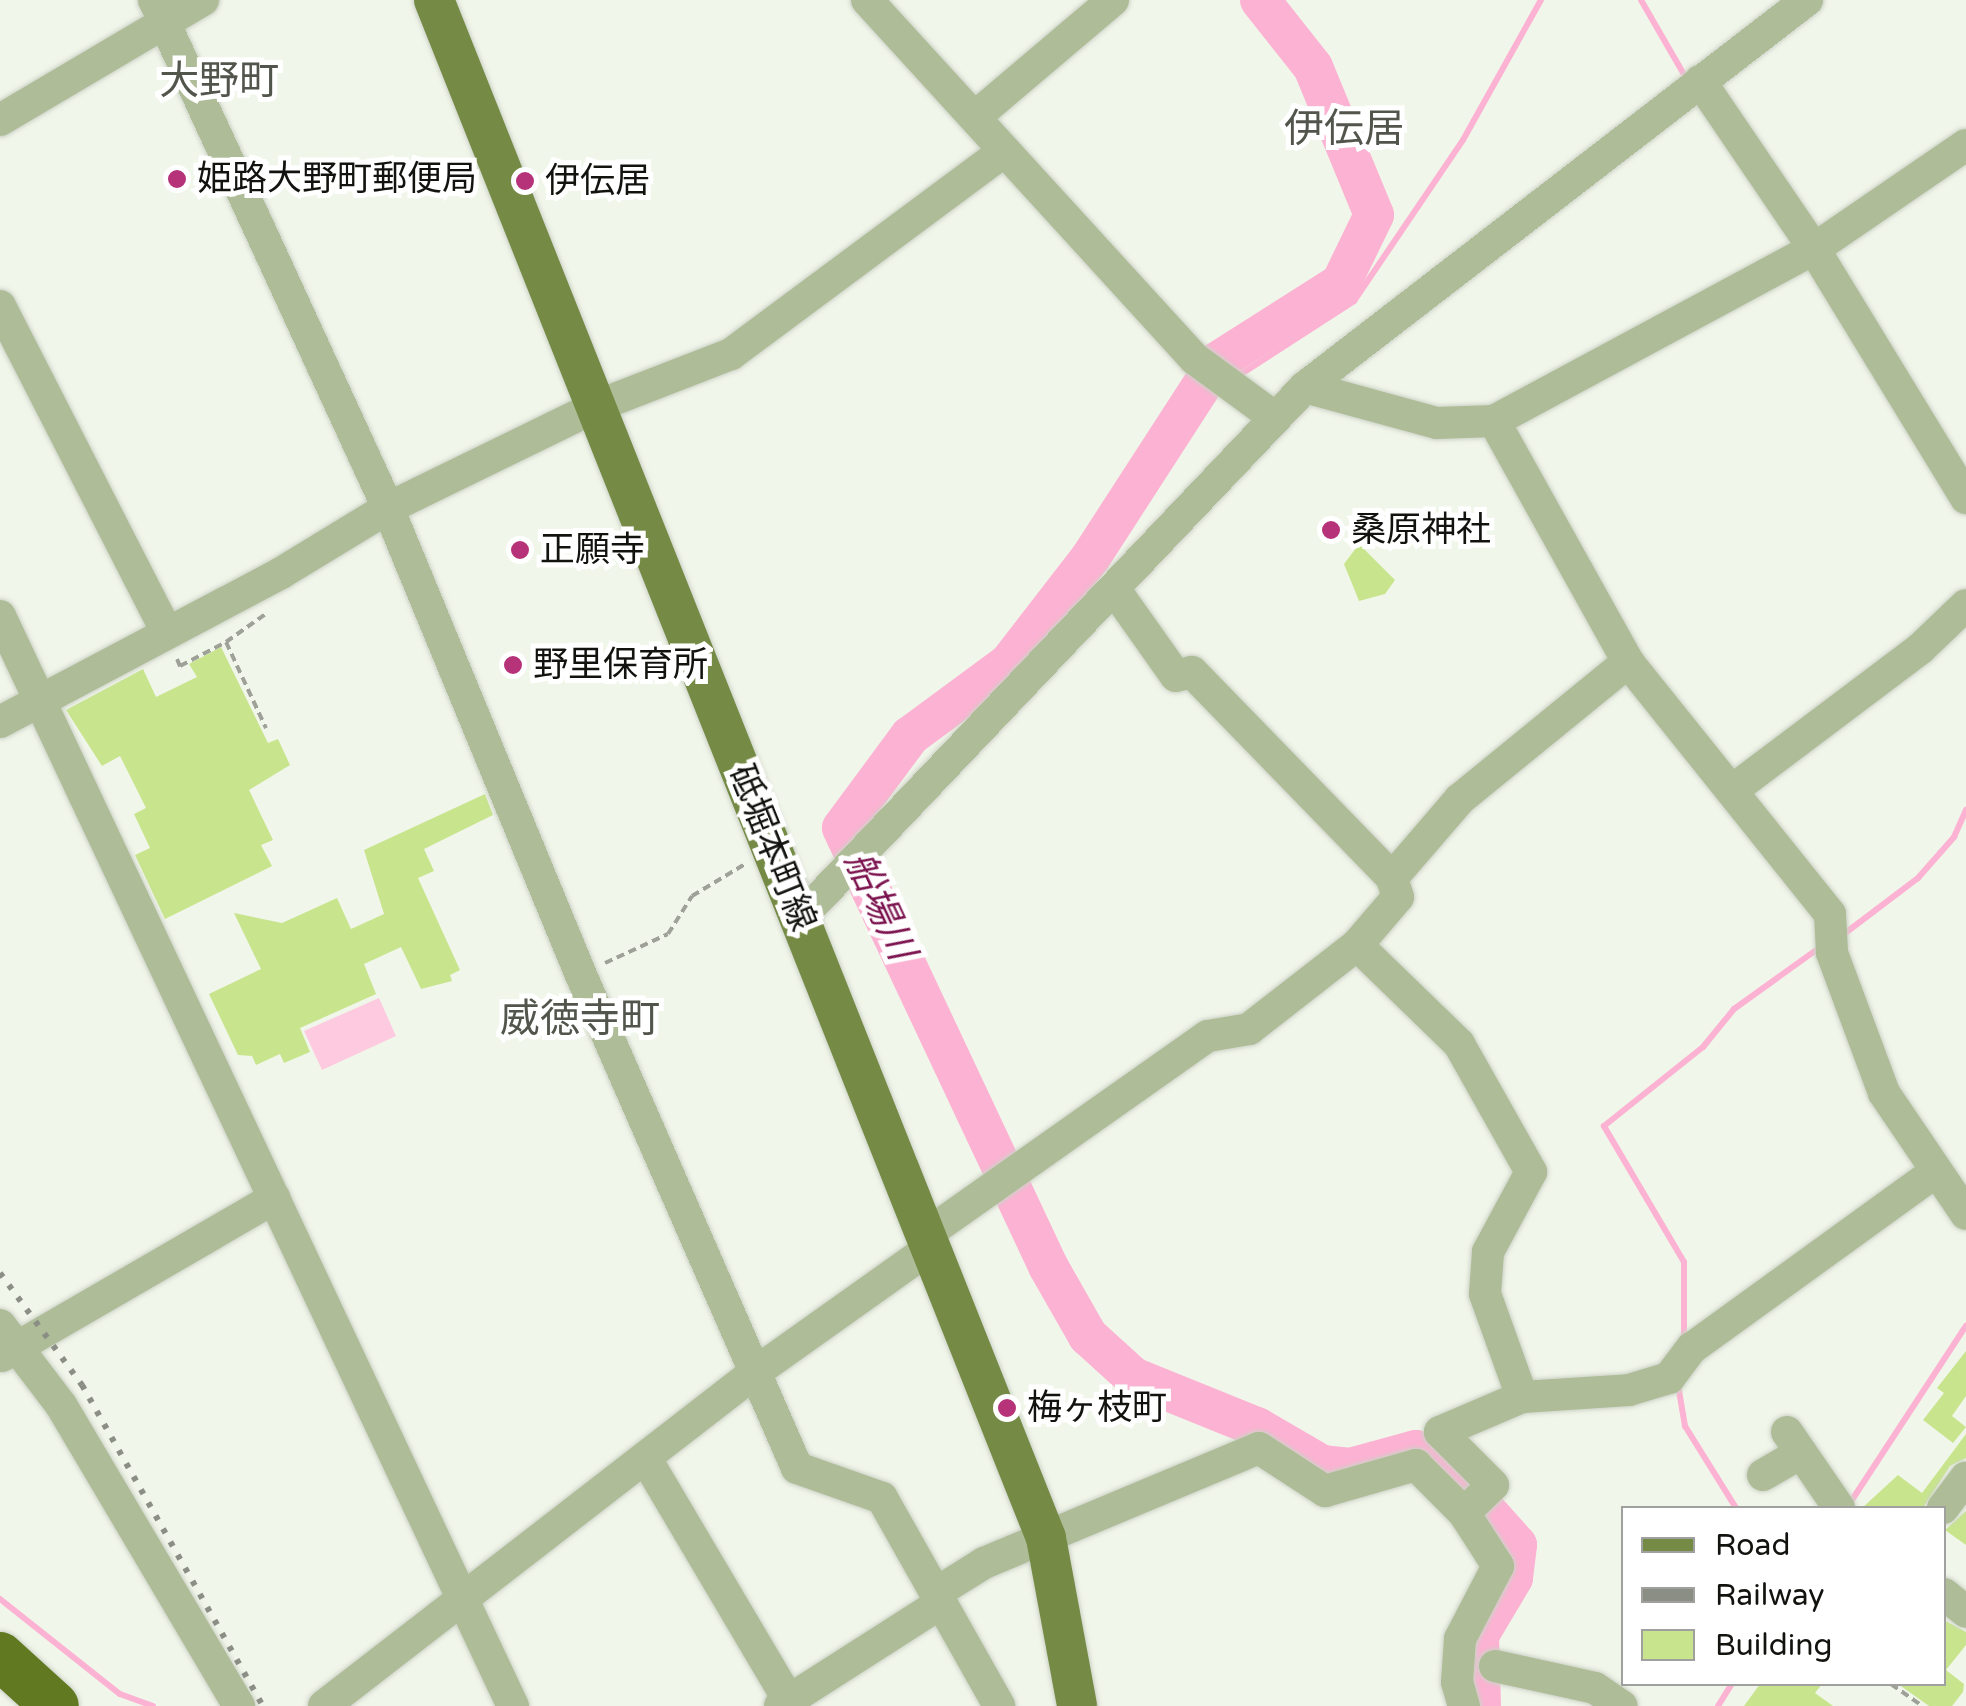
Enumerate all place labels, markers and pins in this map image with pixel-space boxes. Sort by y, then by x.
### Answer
place label: 姫路大野町郵便局 [197,158,477,200]
place label: 伊伝居 [545,160,650,202]
marker: 姫路大野町郵便局 [166,168,188,190]
marker: 伊伝居 [514,170,536,192]
place label: 桑原神社 [1351,509,1491,551]
marker: 桑原神社 [1320,519,1342,541]
place label: 正願寺 [540,529,645,571]
marker: 正願寺 [509,539,531,561]
place label: 野里保育所 [533,644,708,686]
marker: 野里保育所 [502,654,524,676]
place label: 梅ヶ枝町 [1027,1387,1167,1429]
marker: 梅ヶ枝町 [996,1397,1018,1419]

